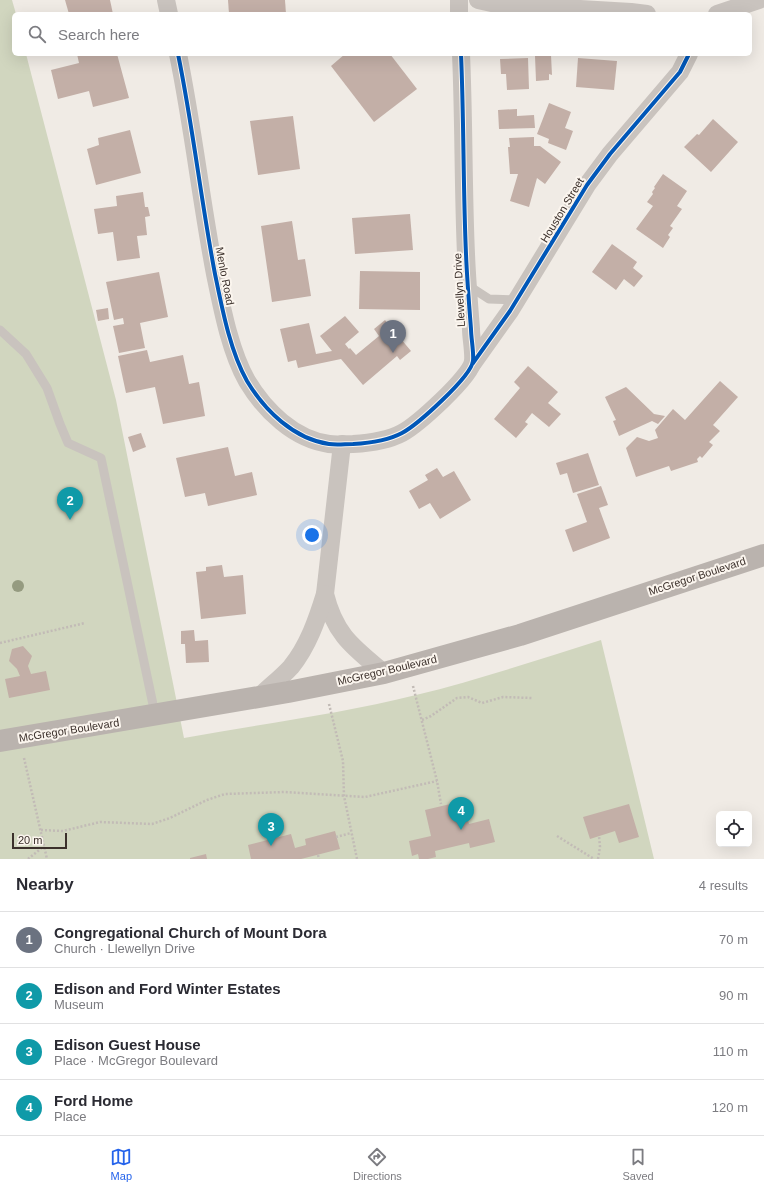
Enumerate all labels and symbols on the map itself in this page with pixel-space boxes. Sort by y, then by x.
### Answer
street label: Houston Street [538,175,586,245]
street label: Menlo Road [213,246,237,306]
street label: Llewellyn Drive [451,253,467,327]
pin: 1 [380,320,406,353]
pin: 2 [57,487,83,520]
your location [302,525,322,545]
street label: McGregor Boulevard [647,555,747,597]
street label: McGregor Boulevard [336,653,438,687]
street label: McGregor Boulevard [18,716,120,744]
pin: 4 [448,797,474,830]
pin: 3 [258,813,284,846]
scale bar [12,831,67,850]

